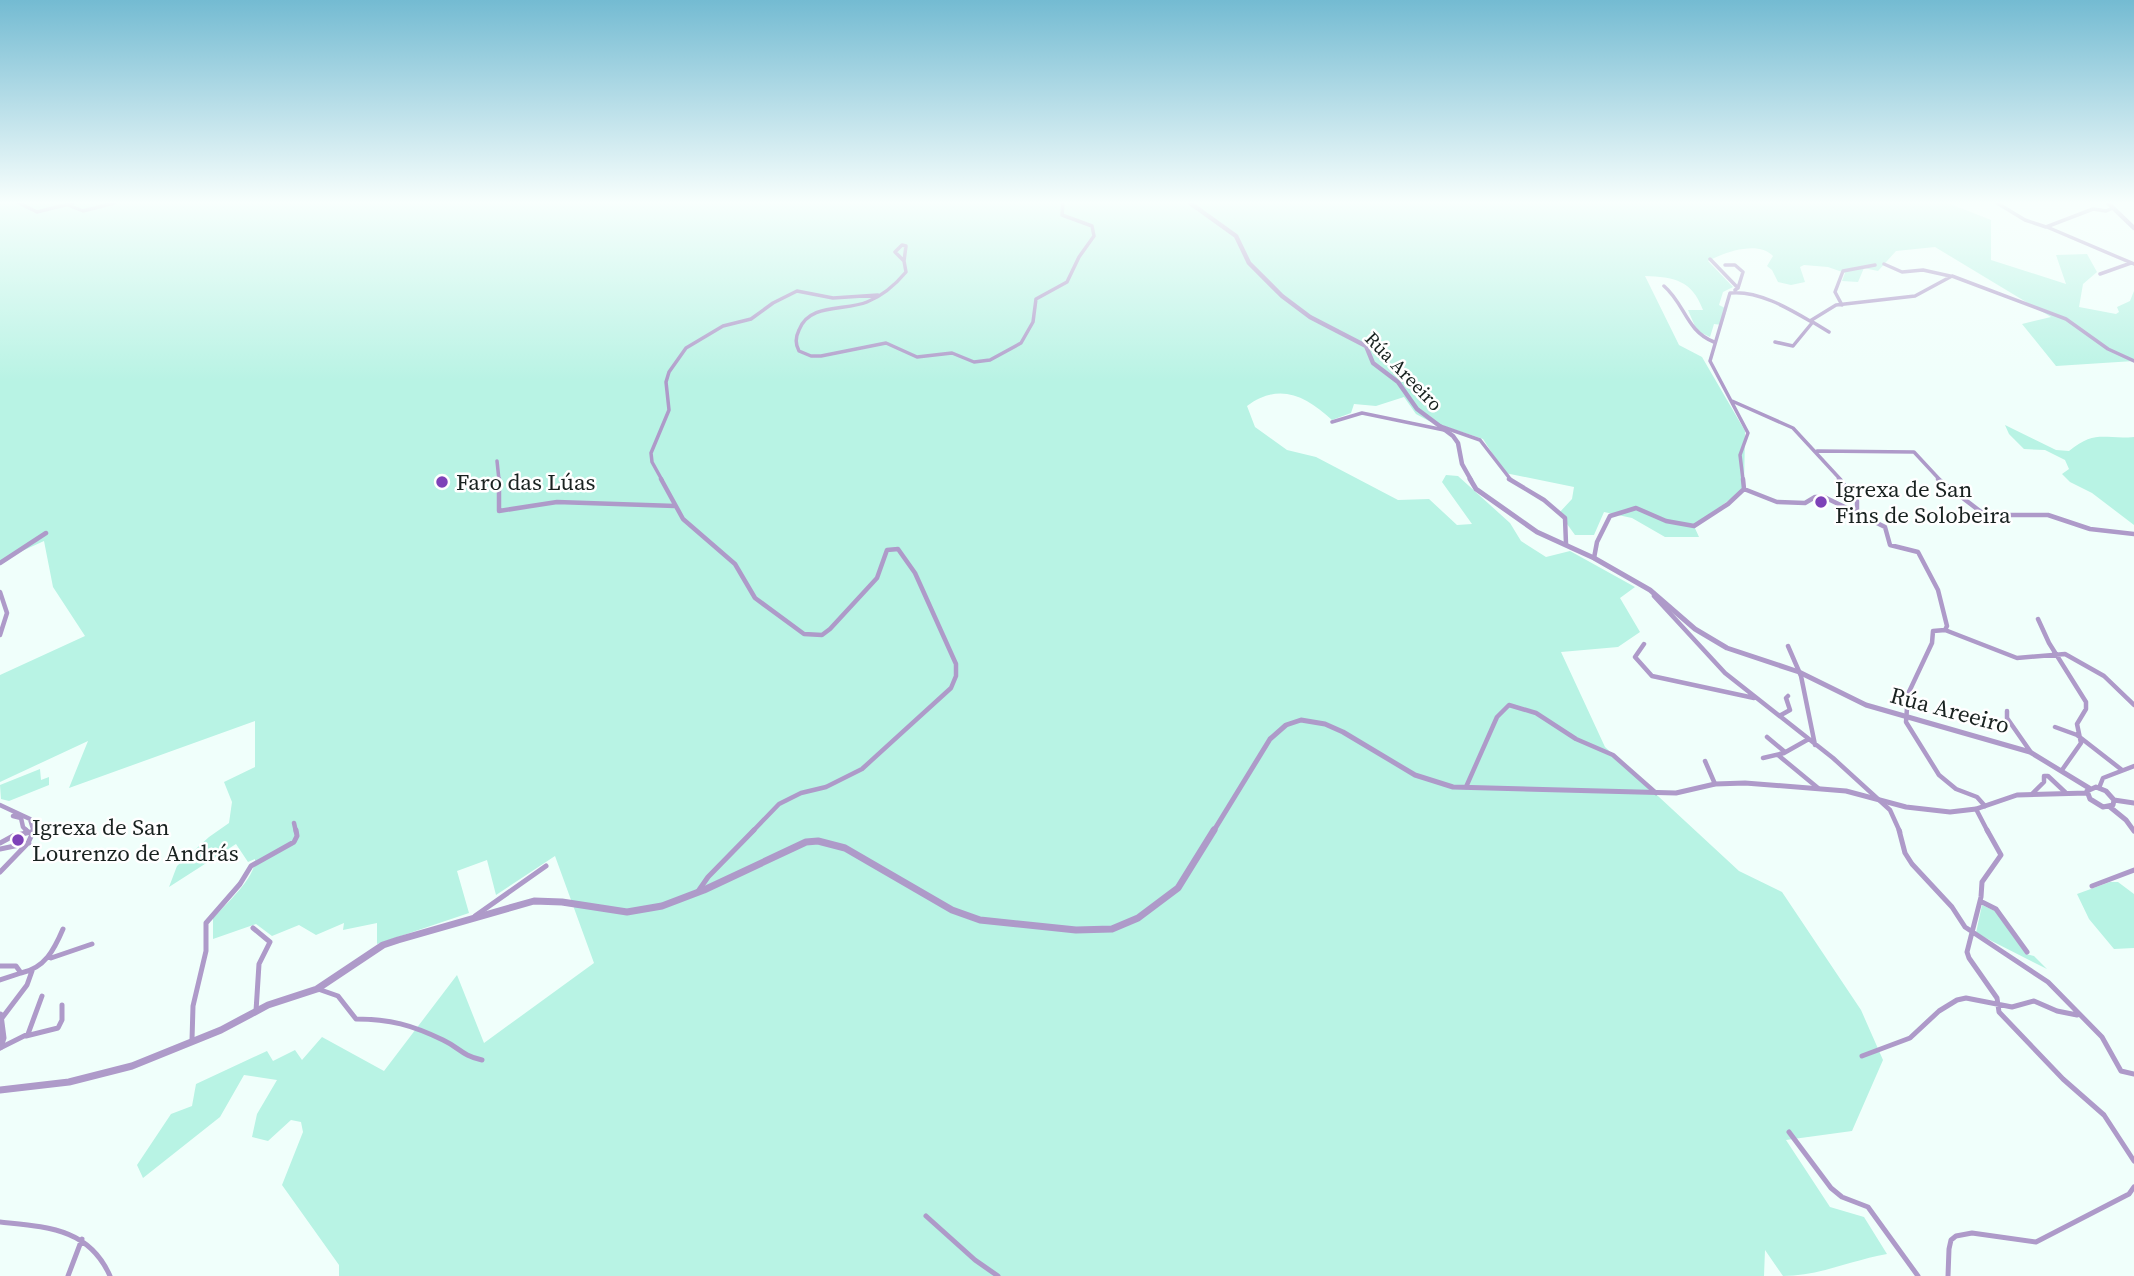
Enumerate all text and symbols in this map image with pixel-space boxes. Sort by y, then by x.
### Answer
street label: Rúa Areeiro [1360,326,1448,416]
place label: Faro das Lúas [456,466,596,498]
place label: Igrexa de San Fins de Solobeira [1835,473,2011,531]
marker: Faro das Lúas [434,474,450,490]
marker: Igrexa de San Fins de Solobeira [1813,494,1829,510]
street label: Rúa Areeiro [1887,679,2013,741]
place label: Igrexa de San Lourenzo de András [32,811,239,869]
marker: Igrexa de San Lourenzo de András [10,832,26,848]

